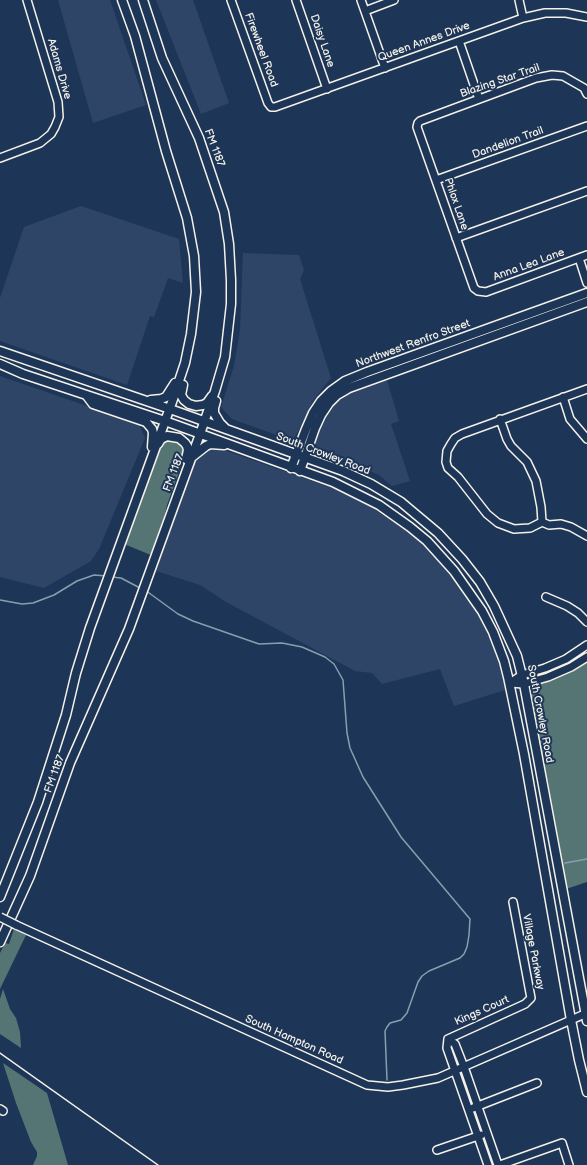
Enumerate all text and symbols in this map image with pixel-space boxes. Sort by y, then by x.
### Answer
street label: Firewheel Road [241,11,281,89]
street label: Daisy Lane [307,13,337,69]
street label: Queen Annes Drive [376,19,472,65]
street label: Adams Drive [44,37,74,101]
street label: Blazing Star Trail [458,61,542,101]
street label: Dandelion Trail [471,124,545,162]
street label: FM 1187 [201,127,227,169]
street label: Phlox Lane [441,176,471,232]
street label: Anna Lea Lane [492,246,566,284]
street label: Northwest Renfro Street [354,317,472,371]
street label: South Crowley Road [274,430,372,478]
street label: FM 1187 [161,452,187,494]
street label: South Crowley Road [524,664,556,764]
street label: FM 1187 [42,753,68,795]
street label: Village Parkway [519,913,547,991]
street label: Kings Court [453,993,511,1029]
street label: South Hampton Road [243,1012,345,1068]

